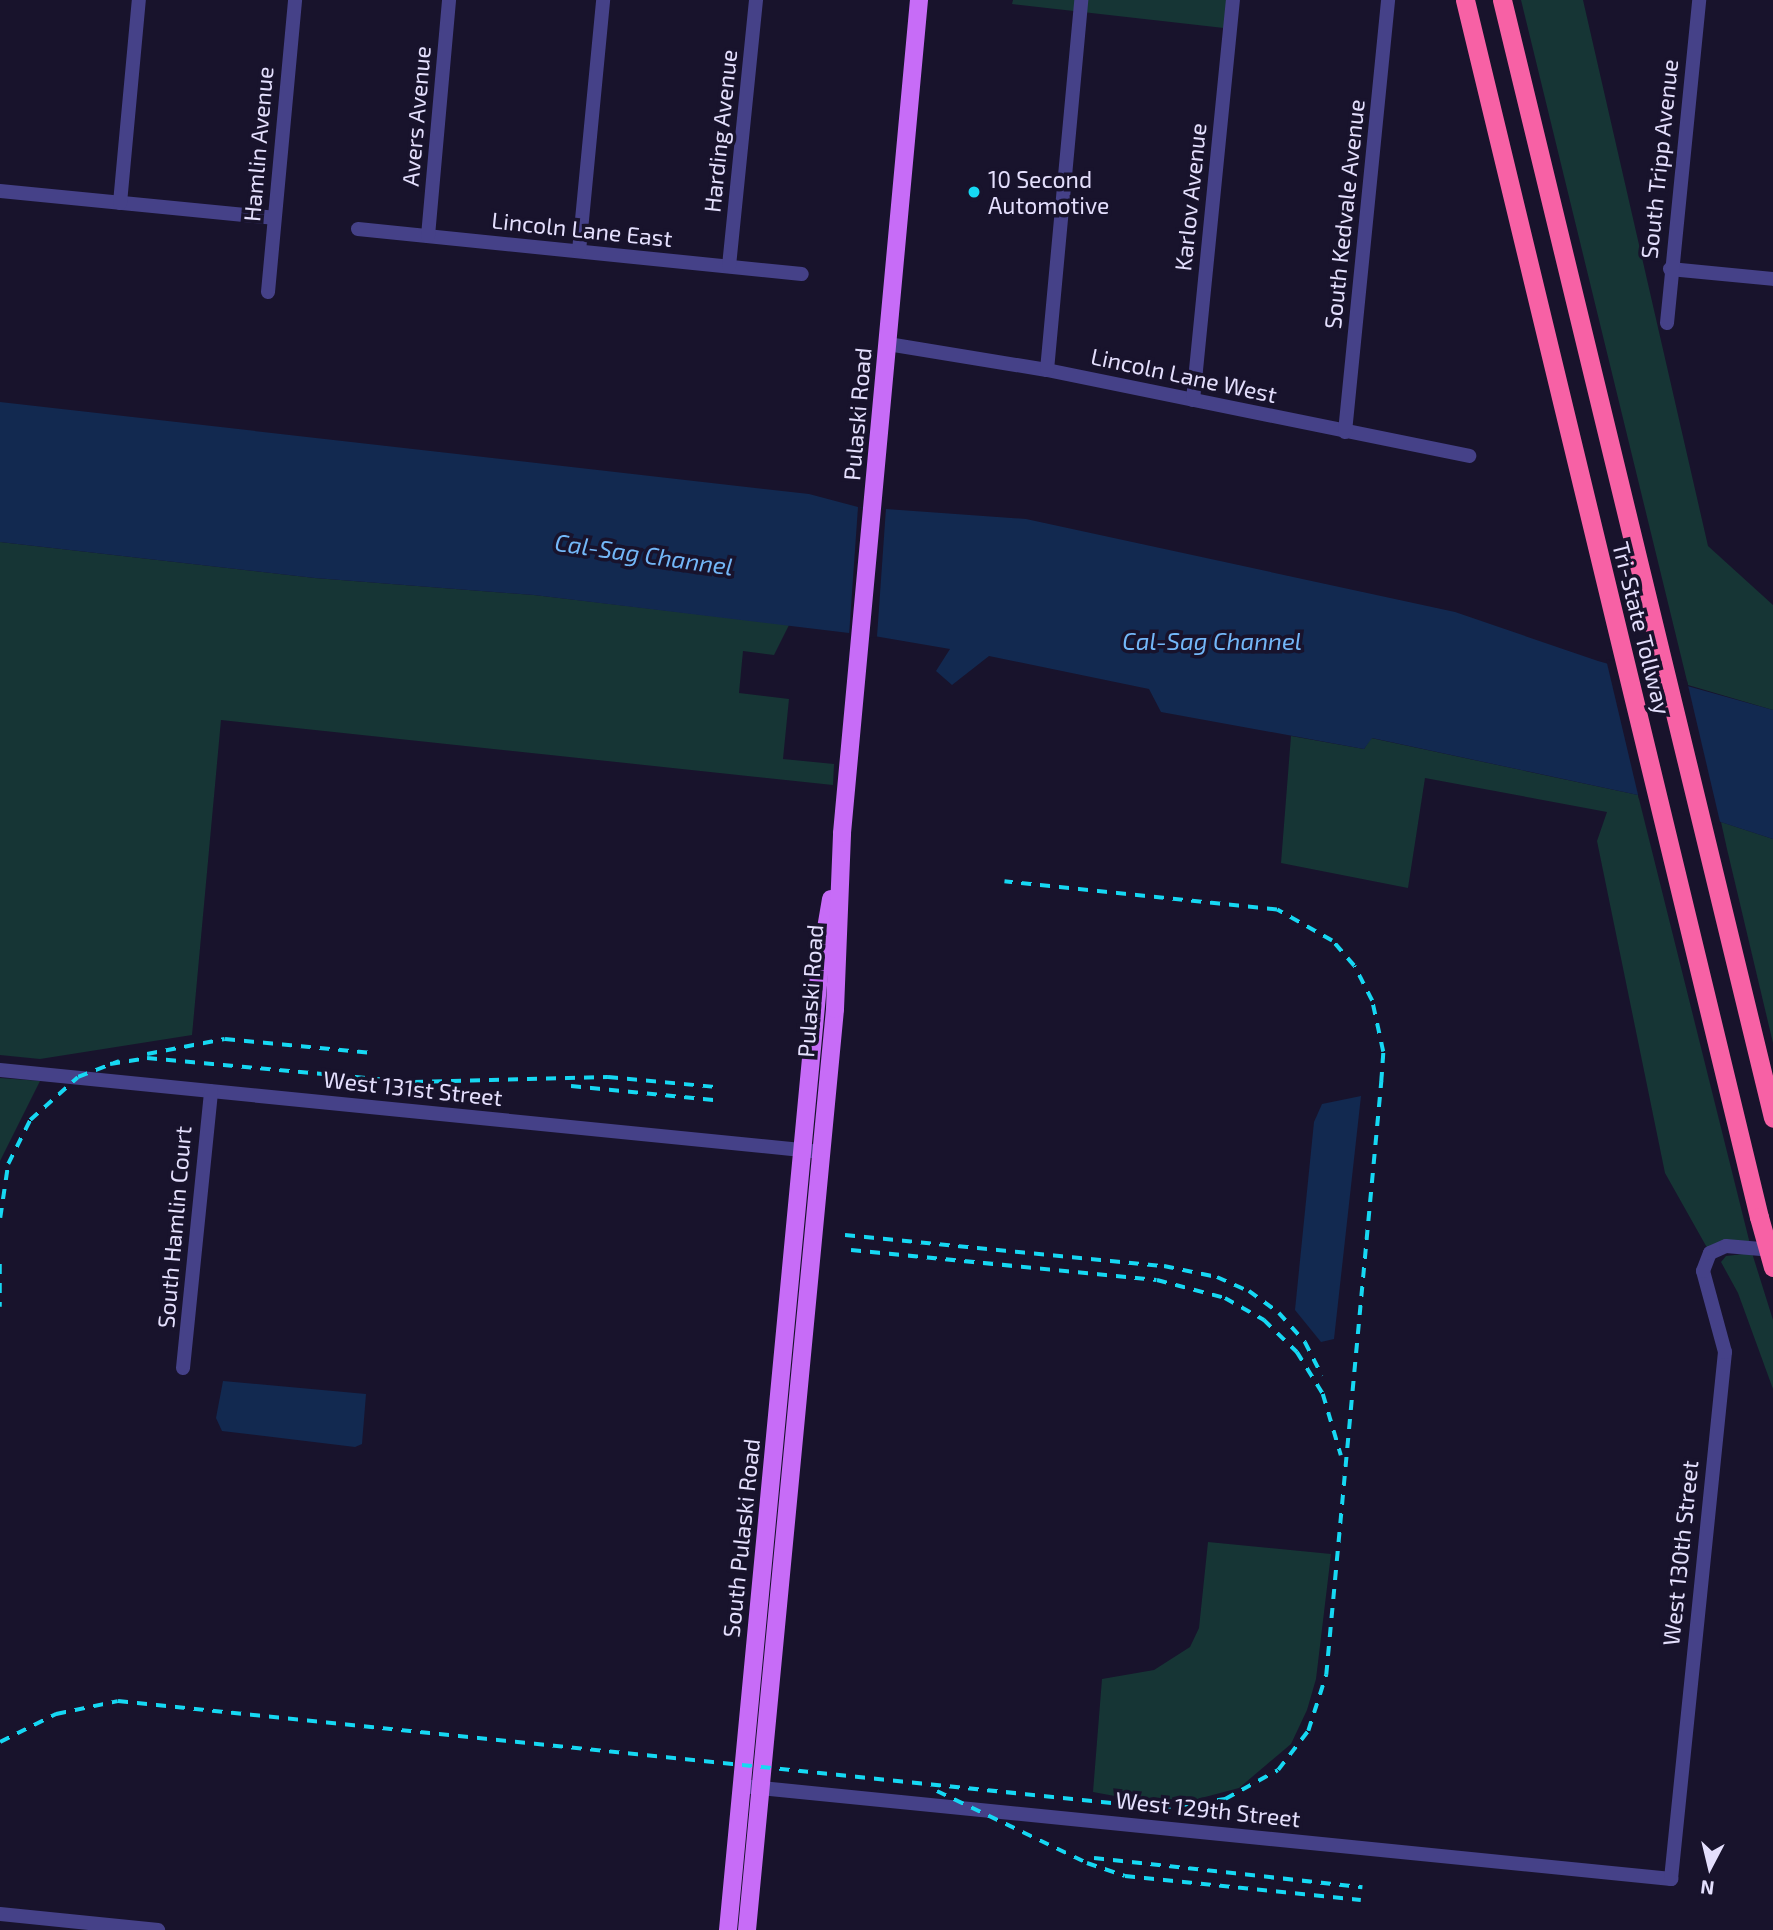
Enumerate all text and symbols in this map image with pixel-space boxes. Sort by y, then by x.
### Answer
street label: Avers Avenue [396,44,436,188]
street label: Harding Avenue [698,48,742,214]
street label: South Tripp Avenue [1635,57,1683,261]
street label: Hamlin Avenue [237,65,279,223]
street label: South Kedvale Avenue [1318,98,1370,330]
street label: Karlov Avenue [1168,121,1212,273]
place label: 10 Second Automotive [988,165,1109,219]
marker: 10 Second Automotive [966,184,982,200]
street label: Lincoln Lane East [490,206,674,252]
street label: Lincoln Lane West [1088,342,1280,408]
street label: Pulaski Road [837,346,877,482]
water label: Cal-Sag Channel [553,527,735,581]
street label: Tri-State Tollway [1607,539,1677,717]
water label: Cal-Sag Channel [1122,627,1302,655]
street label: Pulaski Road [792,924,828,1058]
street label: West 131st Street [322,1065,504,1111]
street label: South Hamlin Court [151,1125,197,1329]
street label: South Pulaski Road [717,1437,765,1639]
street label: West 130th Street [1657,1459,1703,1647]
street label: West 129th Street [1114,1786,1302,1832]
north arrow [1675,1832,1745,1902]
text: N [1699,1876,1716,1901]

